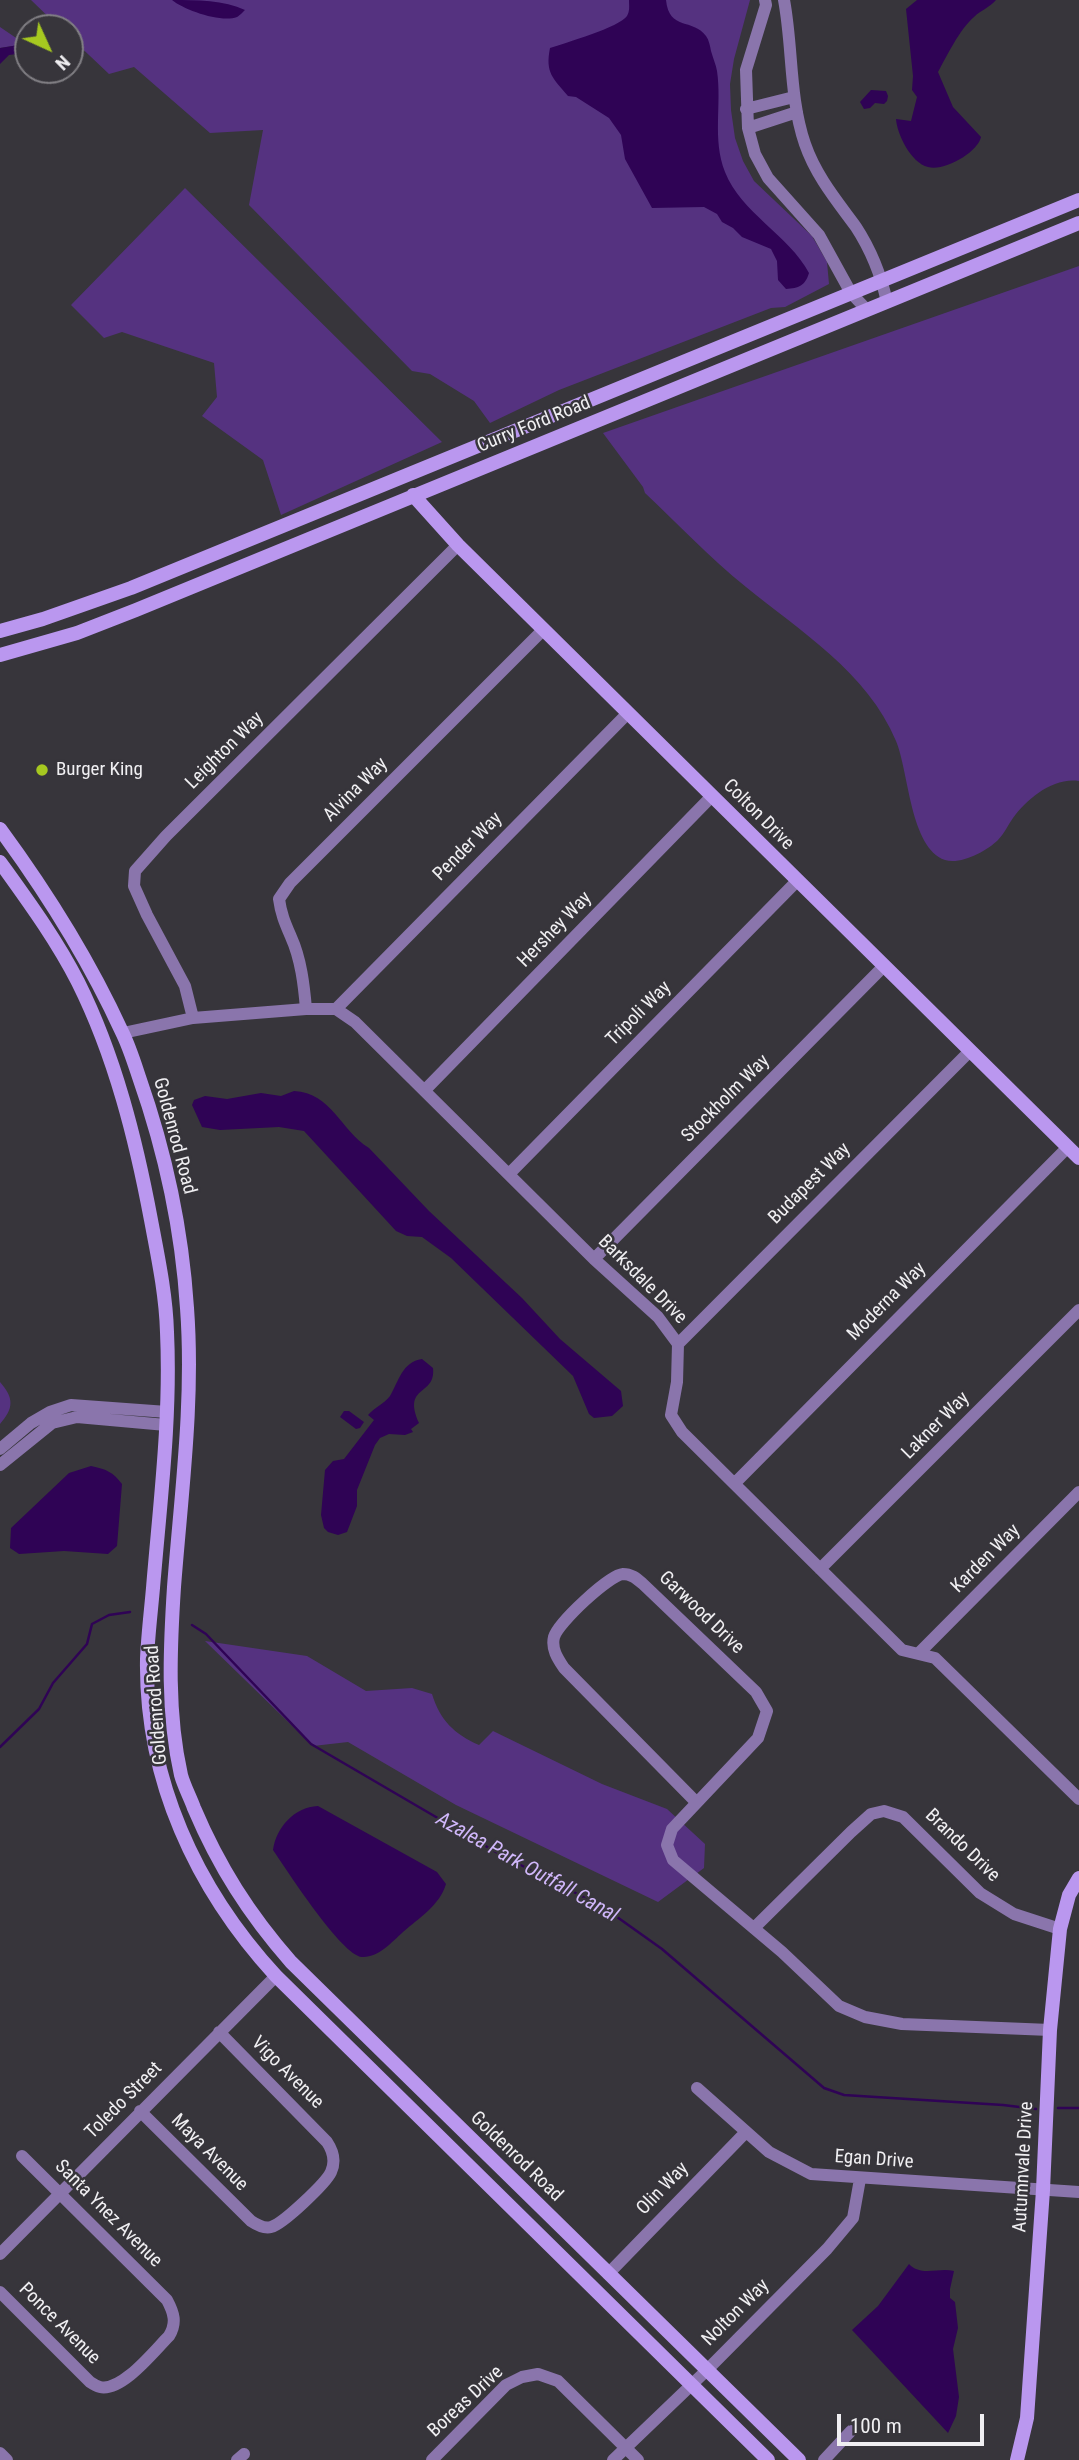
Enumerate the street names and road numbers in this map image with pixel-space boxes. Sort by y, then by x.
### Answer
street label: Curry Ford Road [474,392,594,458]
street label: Leighton Way [181,707,269,795]
street label: Alvina Way [319,753,393,827]
street label: Colton Drive [718,775,798,855]
street label: Pender Way [429,808,507,886]
street label: Hershey Way [513,887,597,973]
street label: Tripoli Way [602,977,676,1051]
street label: Stockholm Way [677,1050,775,1148]
street label: Goldenrod Road [147,1075,201,1197]
street label: Budapest Way [764,1138,856,1230]
street label: Barksdale Drive [593,1231,691,1329]
street label: Moderna Way [843,1258,931,1346]
street label: Lakner Way [898,1388,974,1464]
street label: Karden Way [947,1520,1025,1598]
street label: Garwood Drive [654,1567,748,1659]
street label: Goldenrod Road [141,1644,173,1766]
street label: Brando Drive [920,1805,1004,1887]
street label: Vigo Avenue [246,2032,328,2114]
street label: Toledo Street [81,2058,167,2144]
street label: Autumnvale Drive [1009,2101,1039,2233]
street label: Goldenrod Road [465,2107,567,2207]
street label: Maya Avenue [166,2110,252,2196]
street label: Egan Drive [834,2146,914,2174]
street label: Santa Ynez Avenue [50,2156,166,2272]
street label: Olin Way [632,2158,694,2220]
street label: Nolton Way [698,2275,774,2351]
street label: Ponce Avenue [14,2279,104,2369]
street label: Boreas Drive [424,2361,508,2443]

